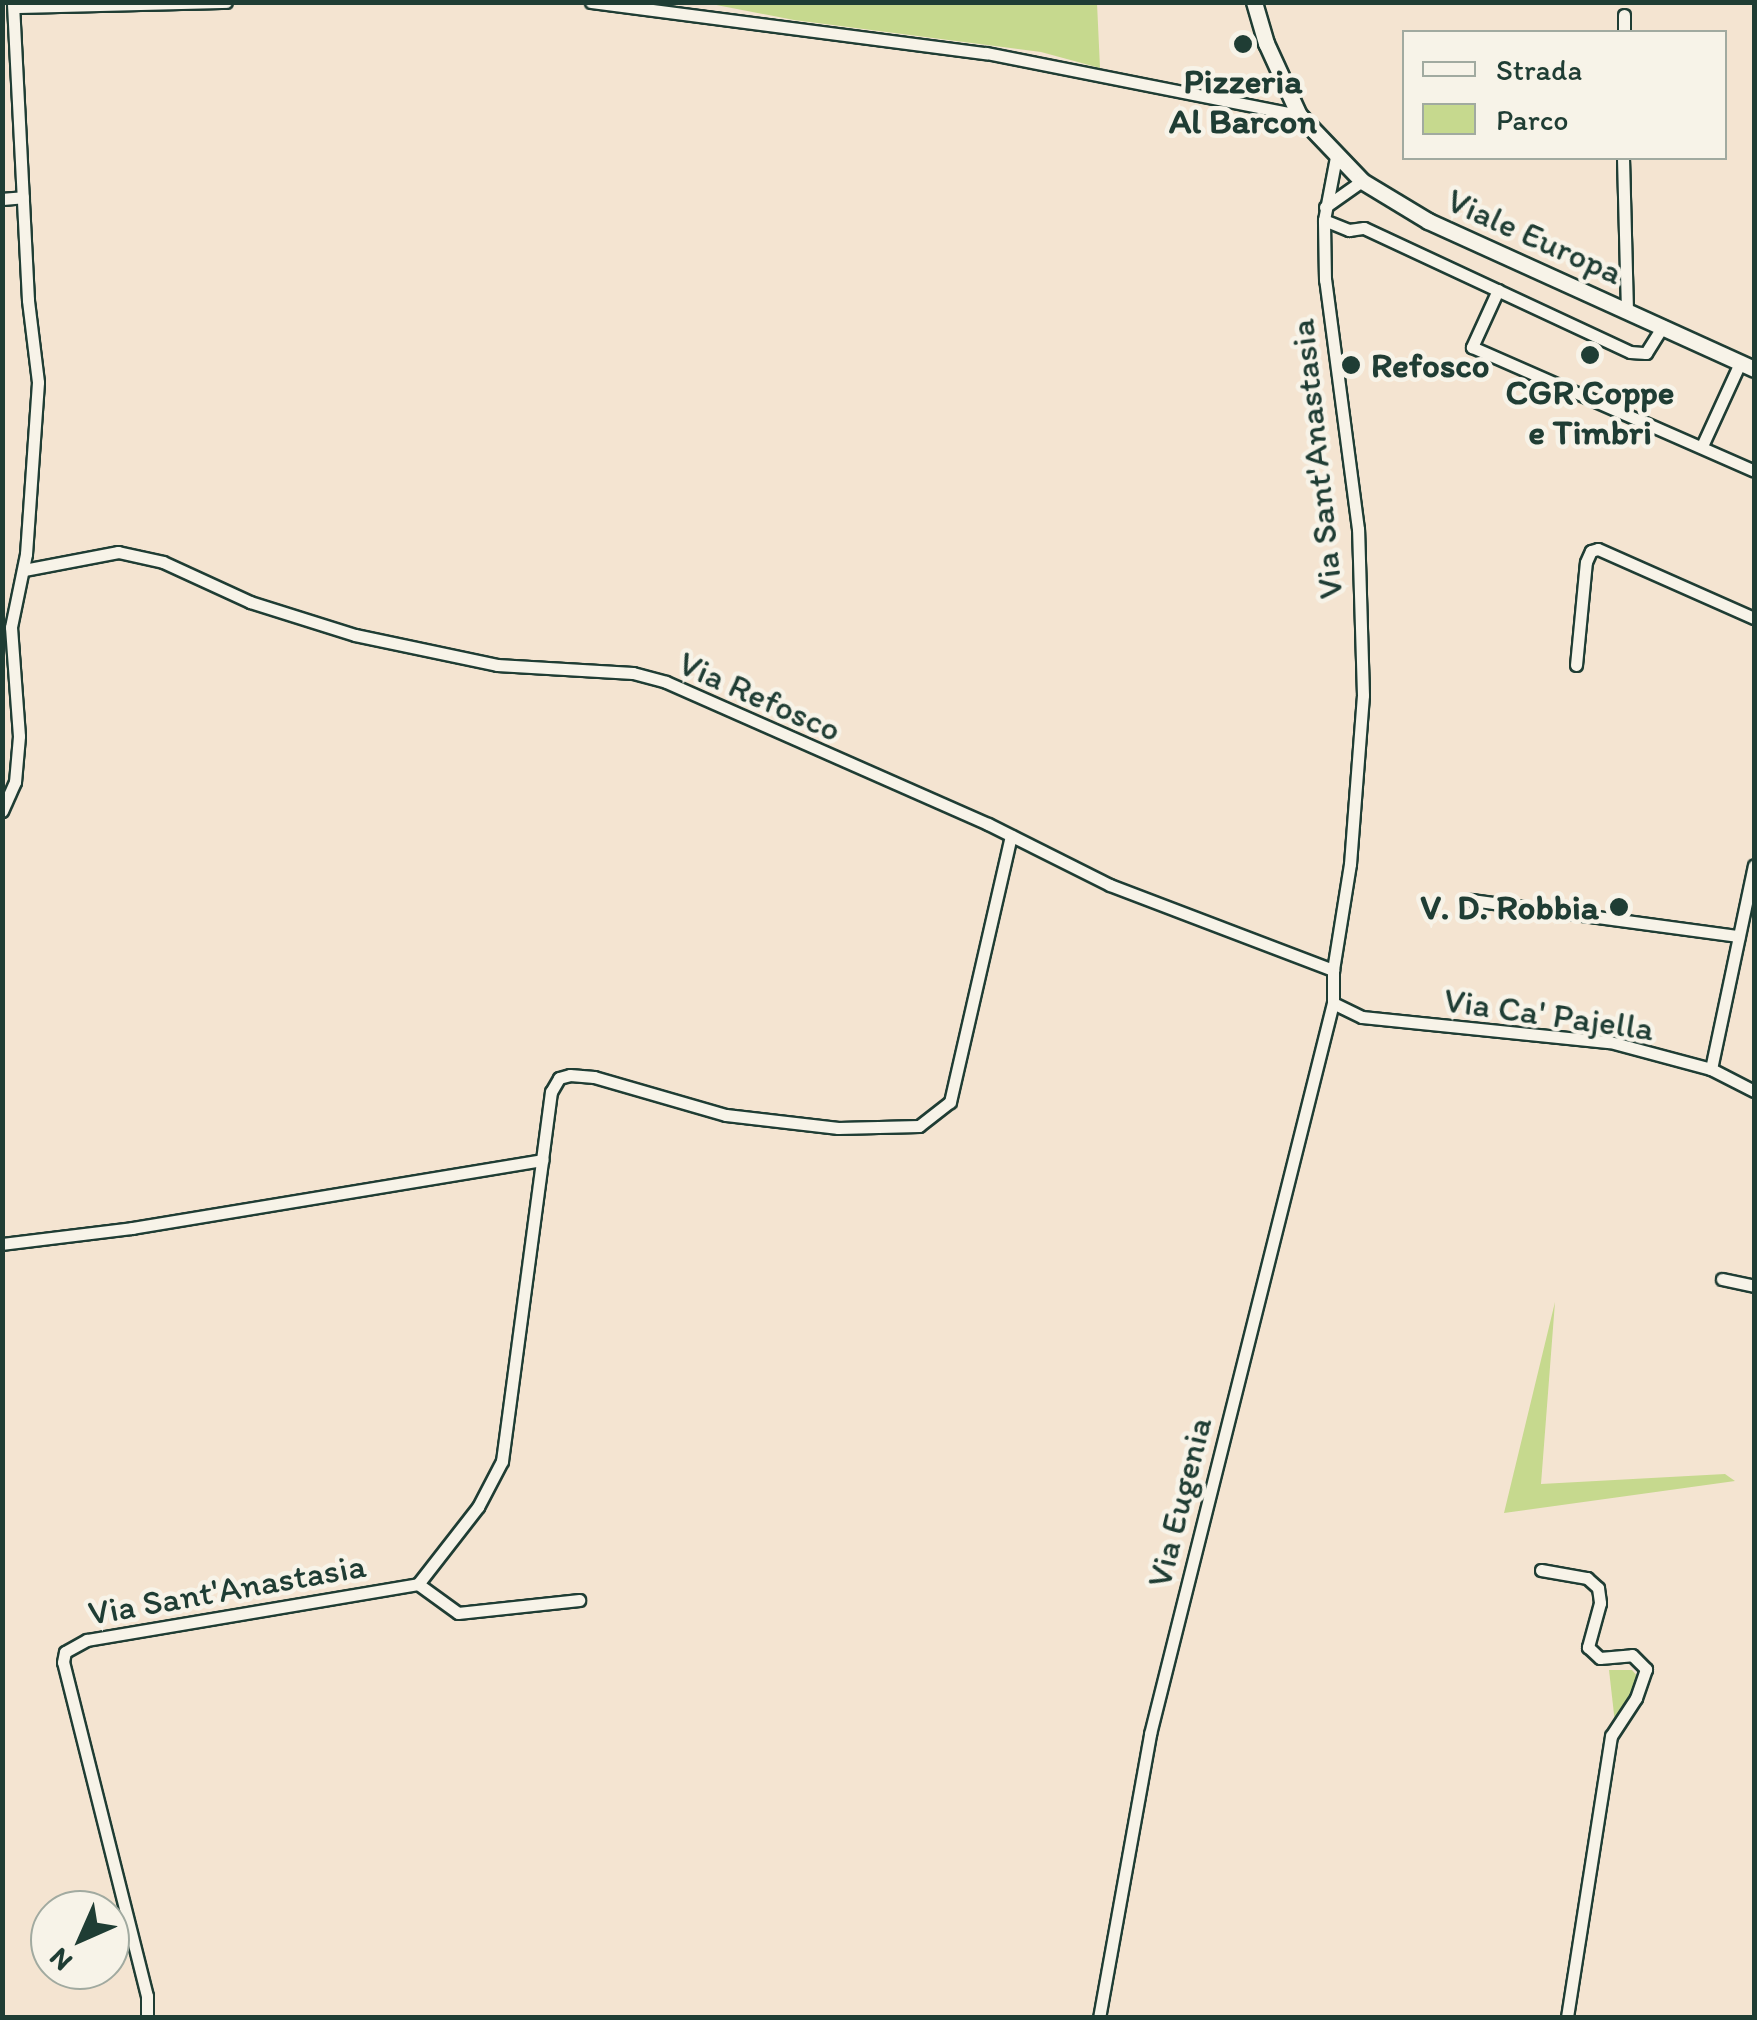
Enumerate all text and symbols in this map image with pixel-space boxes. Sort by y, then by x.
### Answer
legend [1402,30,1727,160]
marker: Pizzeria Al Barcon [1232,33,1254,55]
text: Strada [1496,51,1582,88]
place label: Pizzeria Al Barcon [1169,60,1317,142]
text: Parco [1496,101,1569,138]
street label: Viale Europa [1441,179,1629,293]
street label: Via Sant'Anastasia [1280,317,1352,601]
place label: Refosco [1371,344,1489,386]
marker: CGR Coppe e Timbri [1579,344,1601,366]
marker: Refosco [1340,354,1362,376]
place label: CGR Coppe e Timbri [1506,371,1674,453]
street label: Via Refosco [672,642,848,750]
place label: V. D. Robbia [1420,886,1599,928]
marker: V. D. Robbia [1608,896,1630,918]
street label: Via Ca' Pajella [1442,979,1656,1049]
street label: Via Eugenia [1138,1413,1220,1591]
street label: Via Sant'Anastasia [85,1544,369,1634]
north arrow [30,1890,130,1990]
text: N [41,1941,79,1979]

